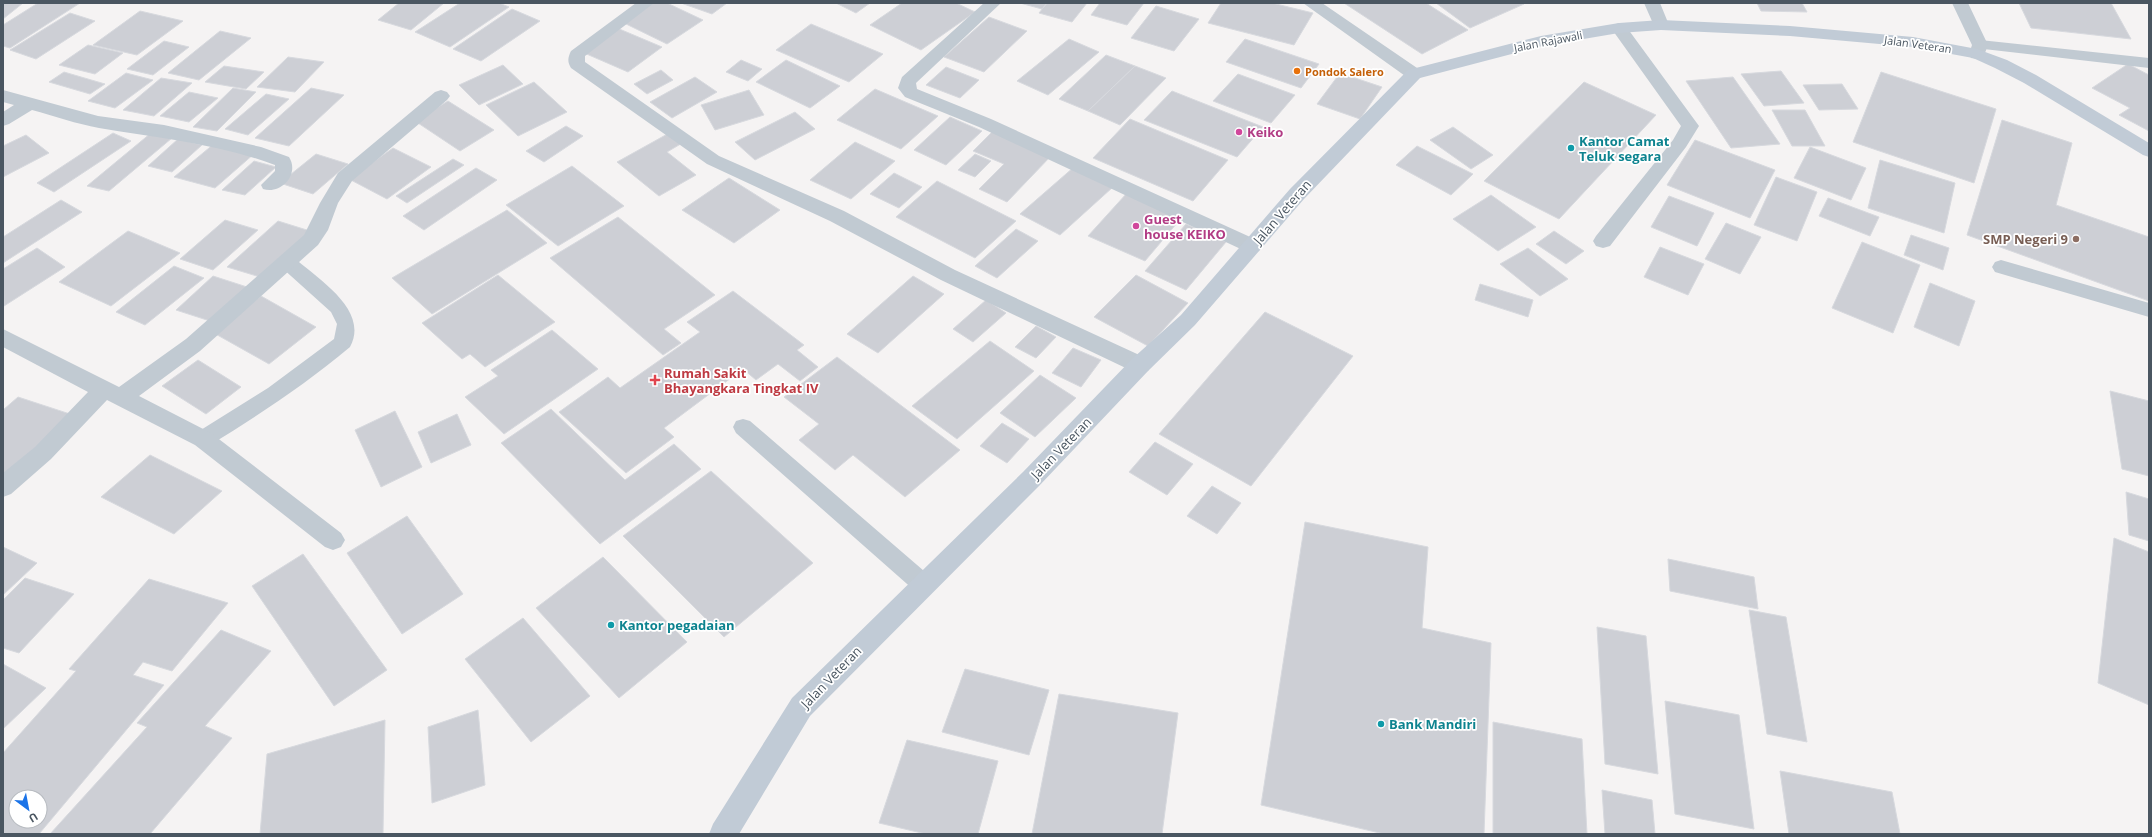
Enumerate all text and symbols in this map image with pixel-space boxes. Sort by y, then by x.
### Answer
street label: Jalan Rajawali [1511,27,1584,55]
street label: Jalan Veteran [1882,32,1953,56]
place label: Pondok Salero [1305,64,1384,79]
marker: Pondok Salero [1292,66,1302,76]
place label: Keiko [1247,123,1283,141]
marker: Keiko [1234,127,1244,137]
place label: Kantor Camat Teluk segara [1579,132,1670,165]
marker: Kantor Camat Teluk segara [1566,143,1576,153]
street label: Jalan Veteran [1248,176,1315,250]
place label: Guest house KEIKO [1144,210,1226,243]
marker: Guest house KEIKO [1131,221,1141,231]
place label: SMP Negeri 9 [1983,230,2068,248]
marker: SMP Negeri 9 [2071,234,2081,244]
place label: Rumah Sakit Bhayangkara Tingkat IV [664,364,819,397]
marker: Rumah Sakit Bhayangkara Tingkat IV [649,374,661,386]
street label: Jalan Veteran [1025,413,1095,484]
place label: Kantor pegadaian [619,616,735,634]
marker: Kantor pegadaian [606,620,616,630]
street label: Jalan Veteran [795,642,865,713]
place label: Bank Mandiri [1389,715,1476,733]
marker: Bank Mandiri [1376,719,1386,729]
north arrow [8,789,48,829]
text: U [26,809,41,826]

